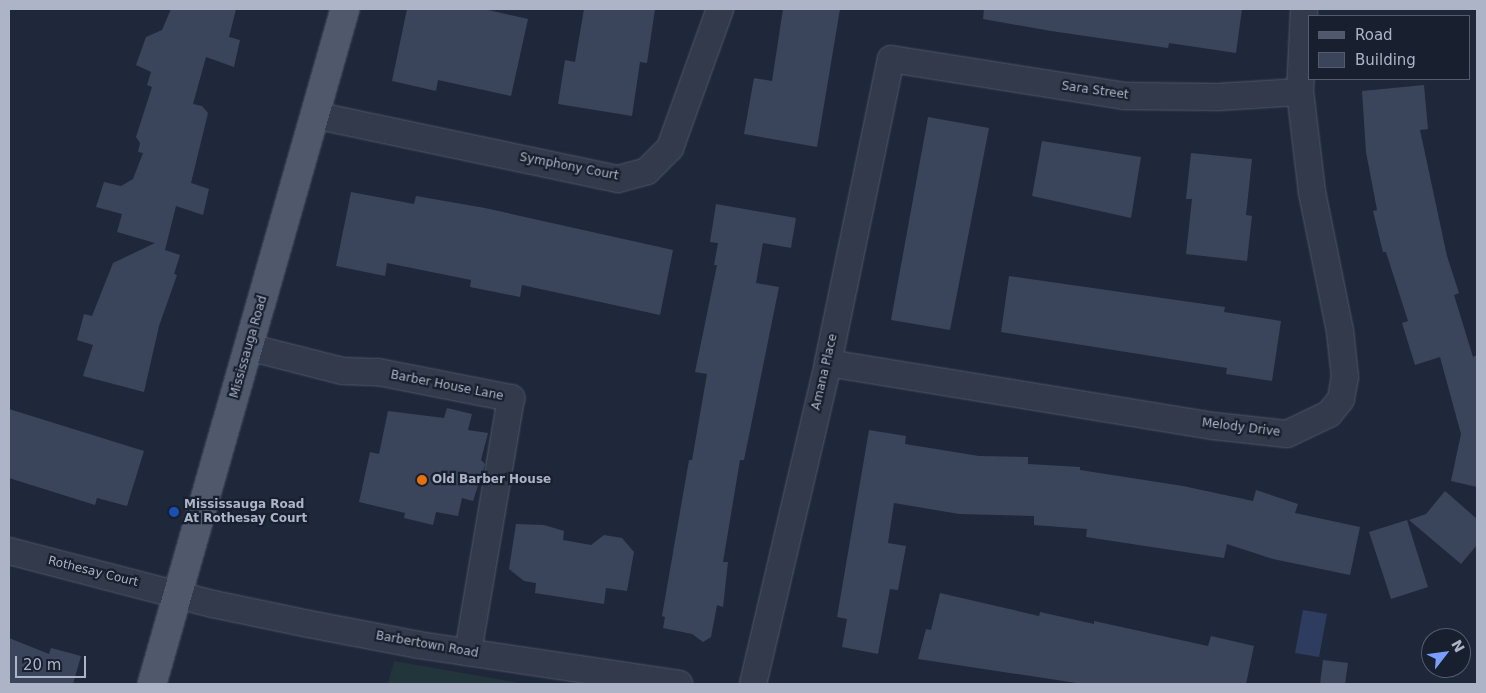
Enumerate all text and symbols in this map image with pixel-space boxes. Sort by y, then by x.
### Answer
legend [1308,15,1471,80]
text: Road [1355,26,1393,44]
text: Building [1355,51,1416,69]
street label: Sara Street [1061,79,1129,103]
street label: Symphony Court [518,150,620,184]
street label: Mississauga Road [227,294,271,400]
street label: Amana Place [809,332,841,412]
street label: Barber House Lane [389,368,505,404]
street label: Melody Drive [1201,416,1281,440]
place label: Old Barber House [432,473,551,487]
marker: Old Barber House [416,474,428,486]
place label: Mississauga Road At Rothesay Court [184,498,307,526]
marker: Mississauga Road At Rothesay Court [168,506,180,518]
street label: Rothesay Court [46,554,140,590]
north arrow [1421,628,1471,678]
street label: Barbertown Road [375,629,479,661]
text: N [1448,637,1468,655]
scale bar [18,646,89,678]
text: 20 m [23,656,61,674]

